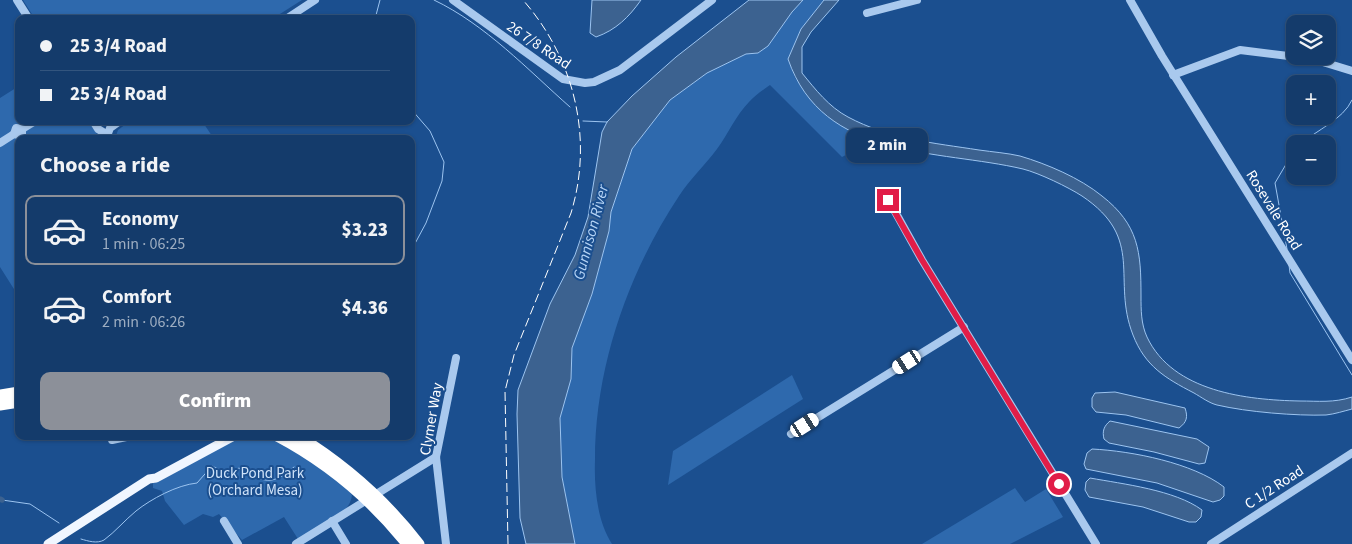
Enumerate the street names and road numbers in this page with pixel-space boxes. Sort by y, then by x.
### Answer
street label: 26 7/8 Road [502,16,575,75]
street label: Rosevale Road [1241,166,1307,254]
street label: Clymer Way [415,381,448,457]
street label: C 1/2 Road [1240,460,1308,514]

